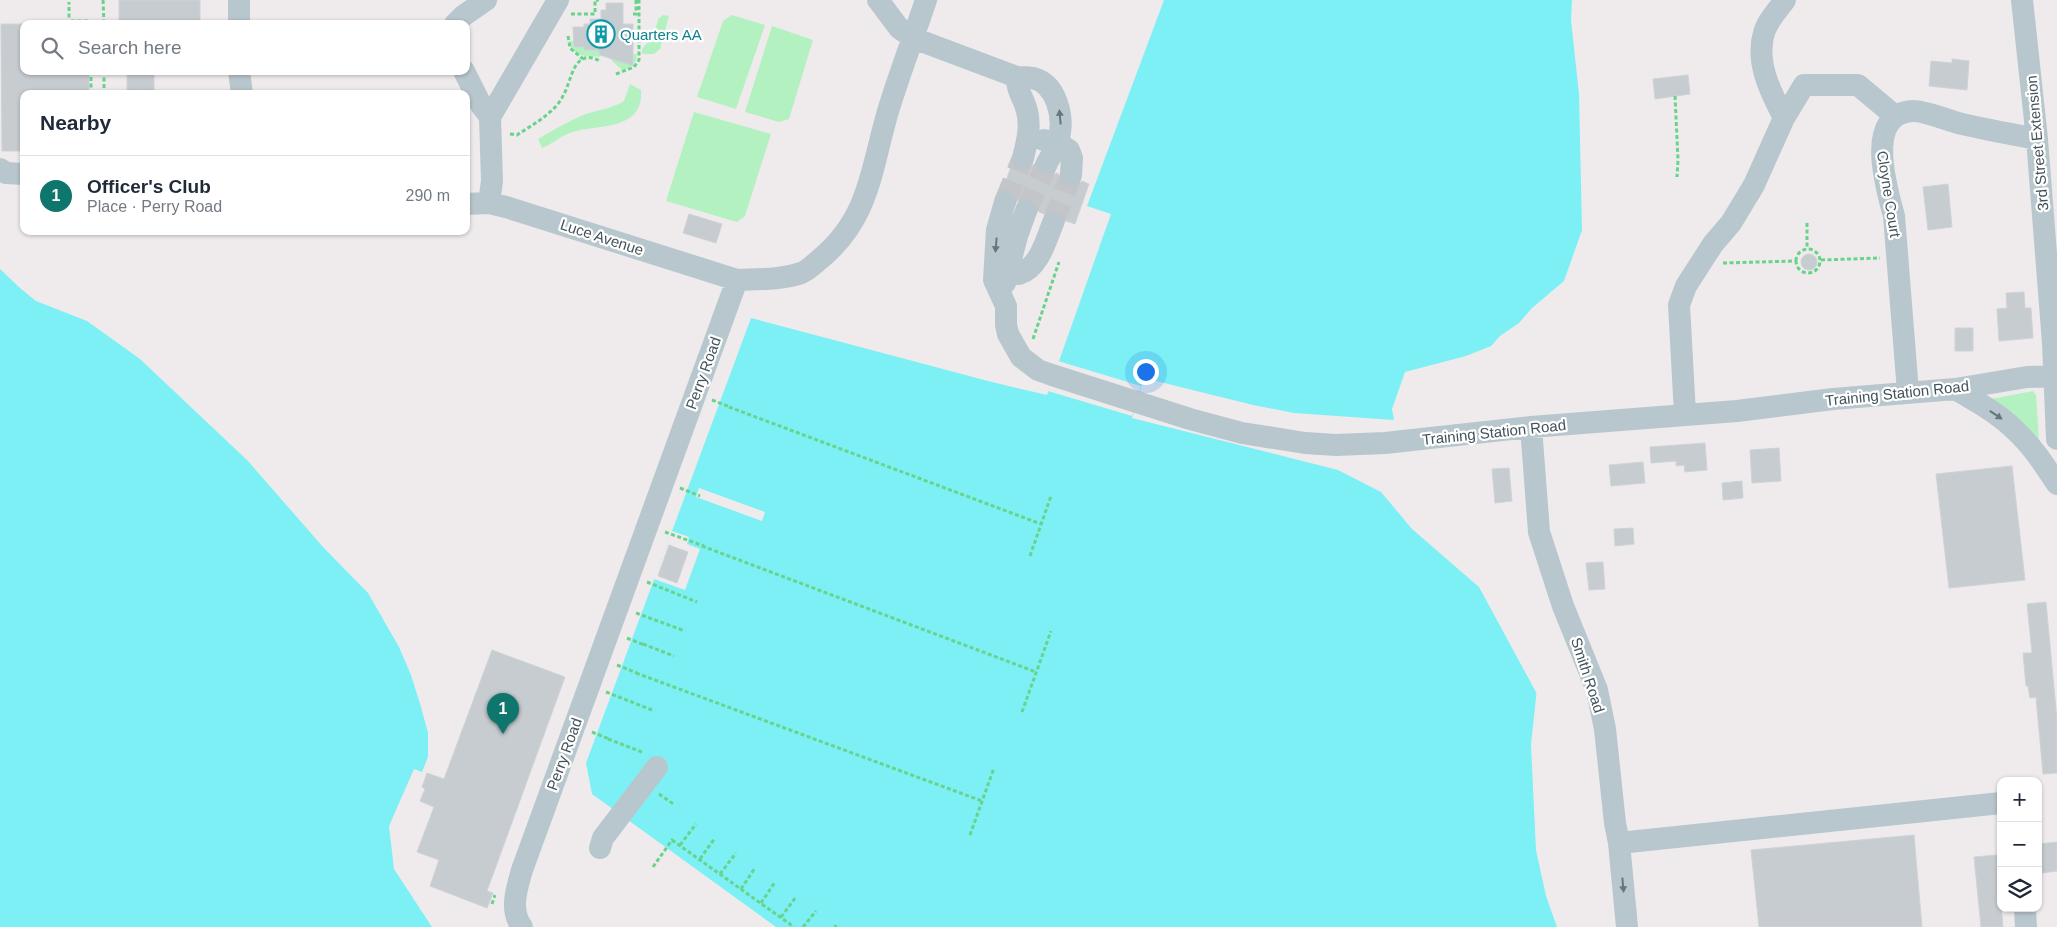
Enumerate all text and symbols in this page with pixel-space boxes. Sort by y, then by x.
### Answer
building icon: Quarters AA [586,19,616,49]
search box [20,20,470,75]
place label: Quarters AA [620,26,702,43]
icon: search [38,34,66,62]
text: Search here [78,37,182,58]
street label: 3rd Street Extension [2023,75,2051,211]
one-way arrow [1055,109,1063,125]
text: Nearby [40,111,111,134]
street label: Cloyne Court [1874,149,1904,239]
text: Officer's Club [87,176,211,197]
text: 1 [52,187,60,204]
text: 290 m [406,187,450,204]
text: Place · Perry Road [87,198,222,215]
street label: Luce Avenue [558,216,646,258]
one-way arrow [991,237,999,253]
street label: Perry Road [682,334,724,412]
your location [1133,359,1159,385]
street label: Training Station Road [1824,377,1970,409]
one-way arrow [1989,410,2003,420]
street label: Training Station Road [1421,416,1567,448]
street label: Smith Road [1568,635,1608,715]
pin: 1 [487,693,519,734]
street label: Perry Road [543,715,585,793]
map controls [1997,777,2042,912]
button: + [1997,777,2042,822]
button: − [1997,822,2042,867]
button: layers [1997,867,2042,912]
one-way arrow [1619,877,1627,893]

